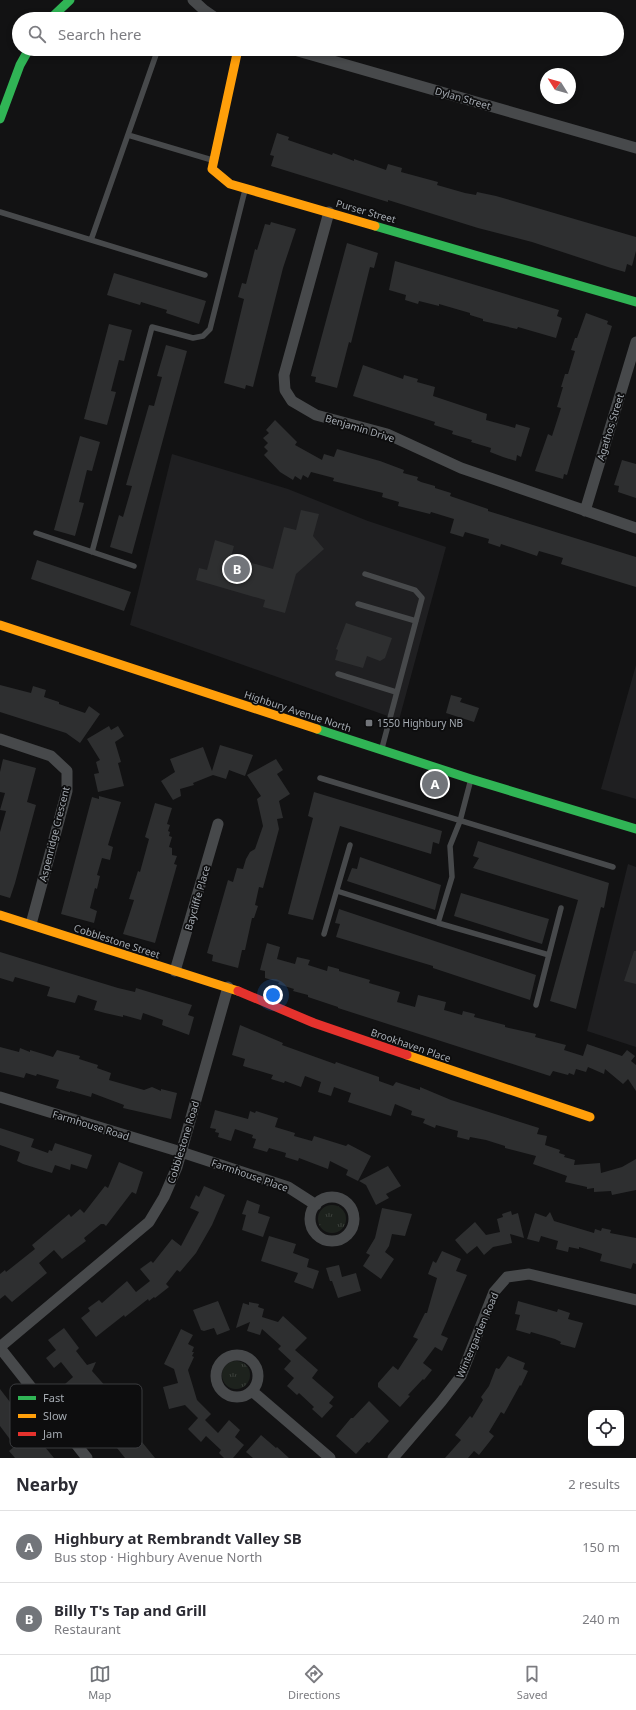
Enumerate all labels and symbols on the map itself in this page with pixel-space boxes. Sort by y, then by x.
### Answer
north arrow [540,68,576,104]
street label: Dylan Street [434,83,493,113]
street label: Purser Street [335,196,398,226]
street label: Agathos Street [593,391,627,462]
street label: Benjamin Drive [324,411,397,445]
pin: B [224,554,250,584]
street label: Highbury Avenue North [243,687,353,735]
place label: 1550 Highbury NB [377,716,463,730]
marker: 1550 Highbury NB [364,718,374,728]
pin: A [422,769,448,799]
street label: Aspenridge Crescent [35,785,73,883]
street label: Baycliffe Place [181,864,213,932]
street label: Cobblestone Street [72,920,162,962]
your location [263,985,283,1005]
street label: Brookhaven Place [369,1025,453,1065]
street label: Cobblestone Road [164,1099,202,1185]
street label: Farmhouse Road [51,1107,131,1143]
street label: Farmhouse Place [210,1155,291,1195]
street label: Wintergarden Road [453,1290,501,1380]
legend [10,1384,142,1448]
text: Fast [43,1390,64,1405]
text: Slow [43,1408,67,1423]
text: Jam [42,1426,62,1441]

